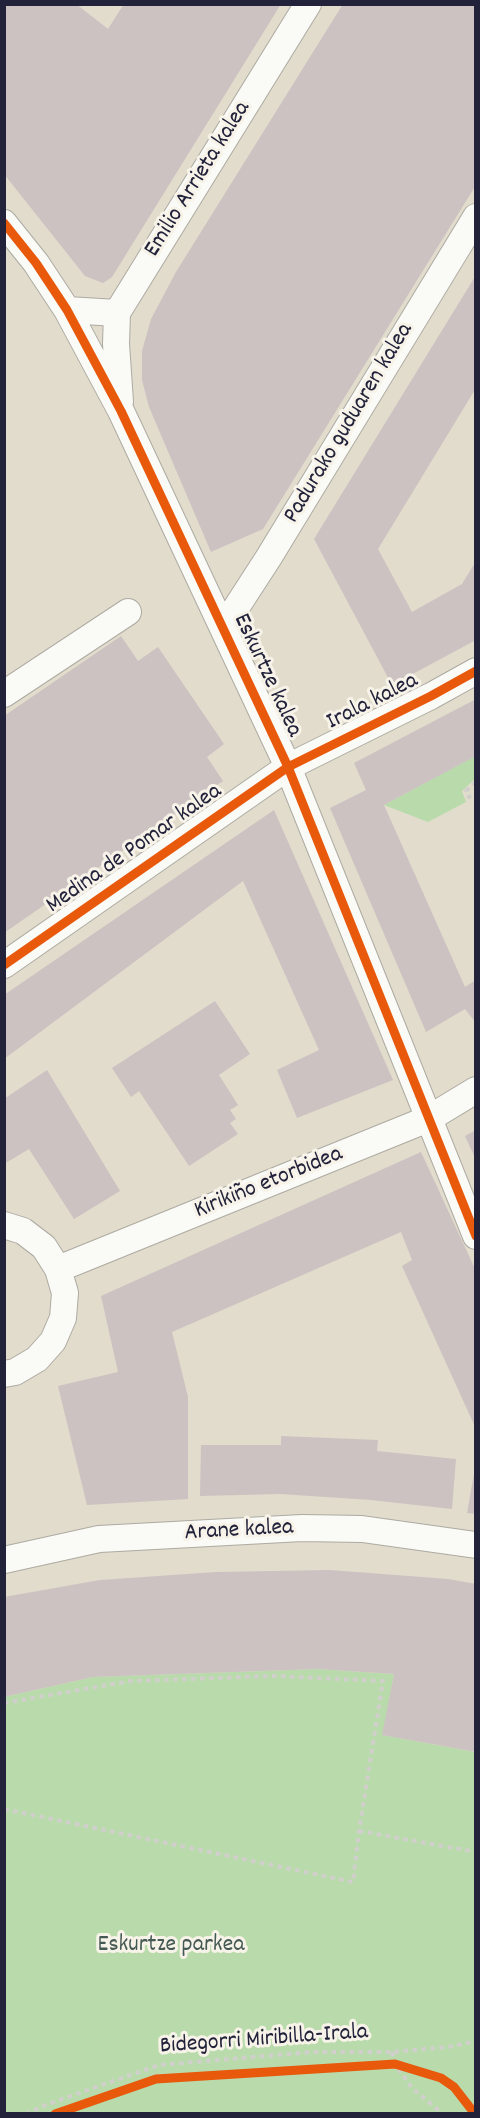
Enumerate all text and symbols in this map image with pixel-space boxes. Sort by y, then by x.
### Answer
street label: Emilio Arrieta kalea [140,97,258,263]
street label: Padurako guduaren kalea [279,319,421,529]
street label: Eskurtze kalea [225,610,307,742]
street label: Irala kalea [322,668,424,738]
street label: Medina de Pomar kalea [42,779,228,921]
street label: Kirikiño etorbidea [191,1141,347,1227]
street label: Arane kalea [184,1515,294,1549]
park label: Eskurtze parkea [98,1933,244,1961]
street label: Bidegorri Miribilla-Irala [159,2019,369,2063]

